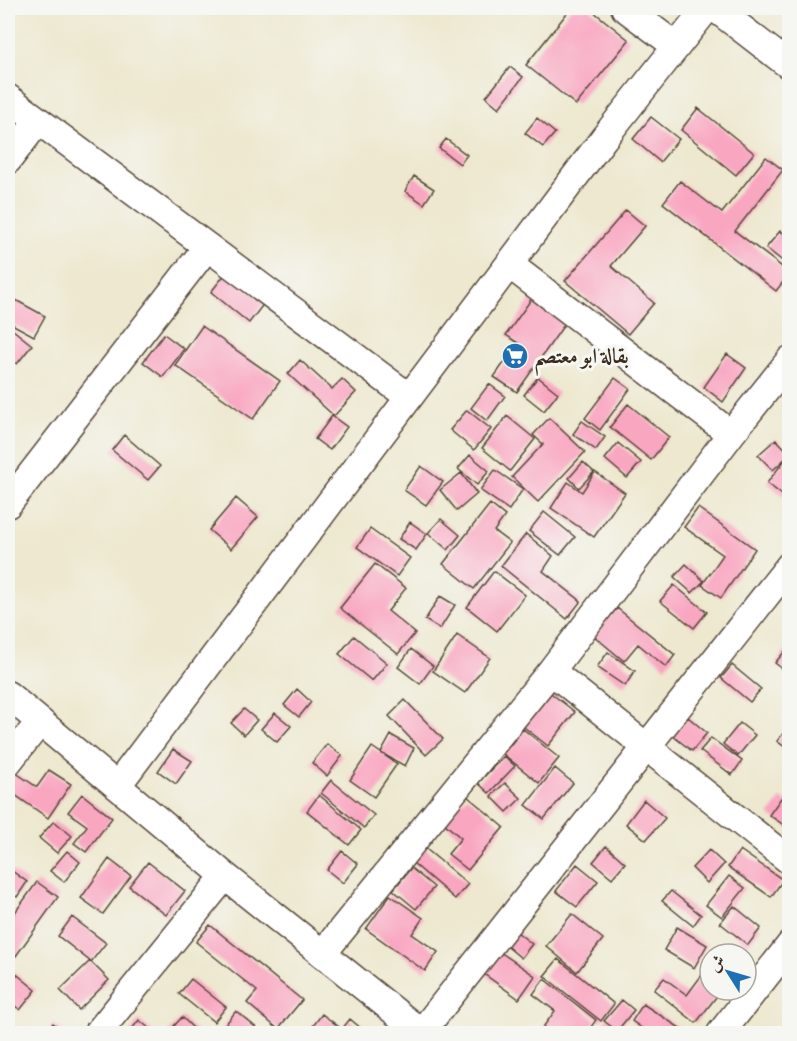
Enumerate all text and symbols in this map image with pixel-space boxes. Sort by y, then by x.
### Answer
supermarket icon: بقالة ابو معتصم [500,341,530,371]
place label: بقالة ابو معتصم [534,342,629,376]
north arrow [698,942,758,1002]
text: ش [703,951,730,977]

